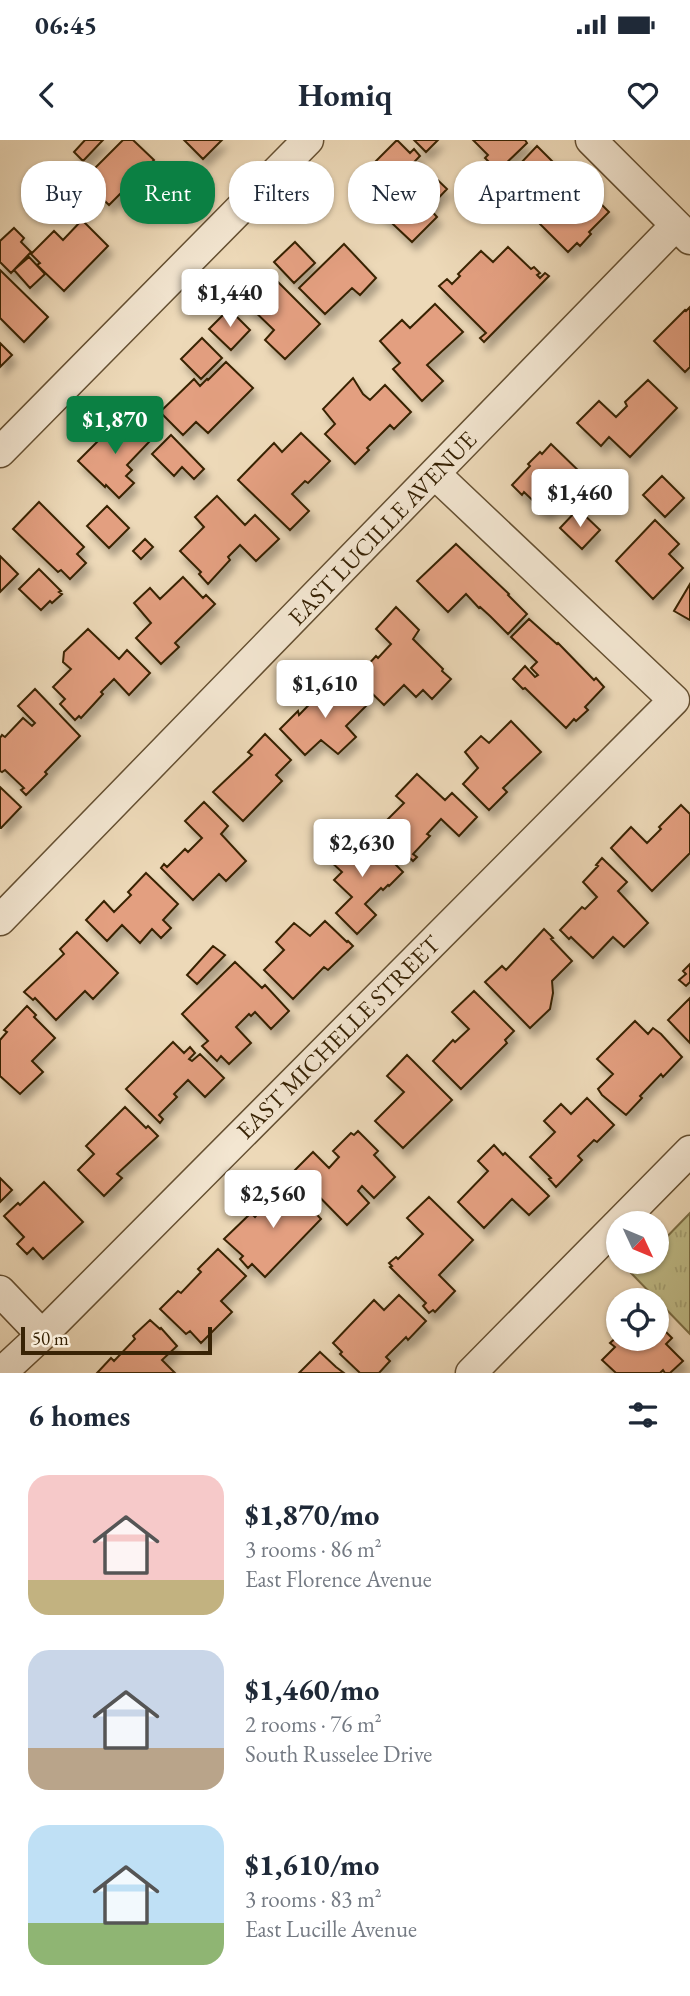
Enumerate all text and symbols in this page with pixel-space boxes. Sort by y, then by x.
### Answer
text: 06:45 [35,8,97,42]
text: Homiq [298,74,392,116]
icon: back [28,76,66,114]
icon: heart [624,76,662,114]
chip: Buy [21,161,106,224]
chip: Rent [120,161,215,224]
chip: Filters [229,161,334,224]
chip: New [348,161,440,224]
chip: Apartment [454,161,604,224]
pin: $1,440 [173,270,287,329]
text: $1,440 [198,277,262,307]
pin: $1,870 [58,396,172,456]
text: $1,870 [83,404,147,434]
street label: EAST LUCILLE AVENUE [281,424,483,632]
pin: $1,460 [523,470,637,529]
text: $1,460 [548,477,612,507]
pin: $1,610 [268,660,382,720]
text: $1,610 [293,668,357,698]
pin: $2,630 [305,820,419,879]
text: $2,630 [330,827,394,857]
street label: EAST MICHELLE STREET [230,928,447,1145]
pin: $2,560 [216,1170,330,1230]
text: $2,560 [241,1178,305,1208]
north arrow [606,1211,668,1274]
map controls [606,1211,669,1351]
button: locate [606,1288,669,1351]
scale bar [21,1324,212,1356]
text: 50 m [32,1326,69,1351]
text: 6 homes [28,1396,130,1435]
icon: filters [624,1396,662,1434]
text: $1,870/mo [245,1495,379,1534]
icon: home [84,1503,168,1587]
text: 3 rooms · 86 m² [245,1534,382,1564]
text: East Florence Avenue [245,1564,432,1594]
text: $1,460/mo [245,1670,379,1709]
icon: home [84,1678,168,1762]
text: 2 rooms · 76 m² [245,1709,382,1739]
text: South Russelee Drive [245,1739,432,1769]
text: $1,610/mo [245,1845,379,1884]
icon: home [84,1853,168,1937]
text: 3 rooms · 83 m² [245,1884,382,1914]
text: East Lucille Avenue [245,1914,417,1944]

